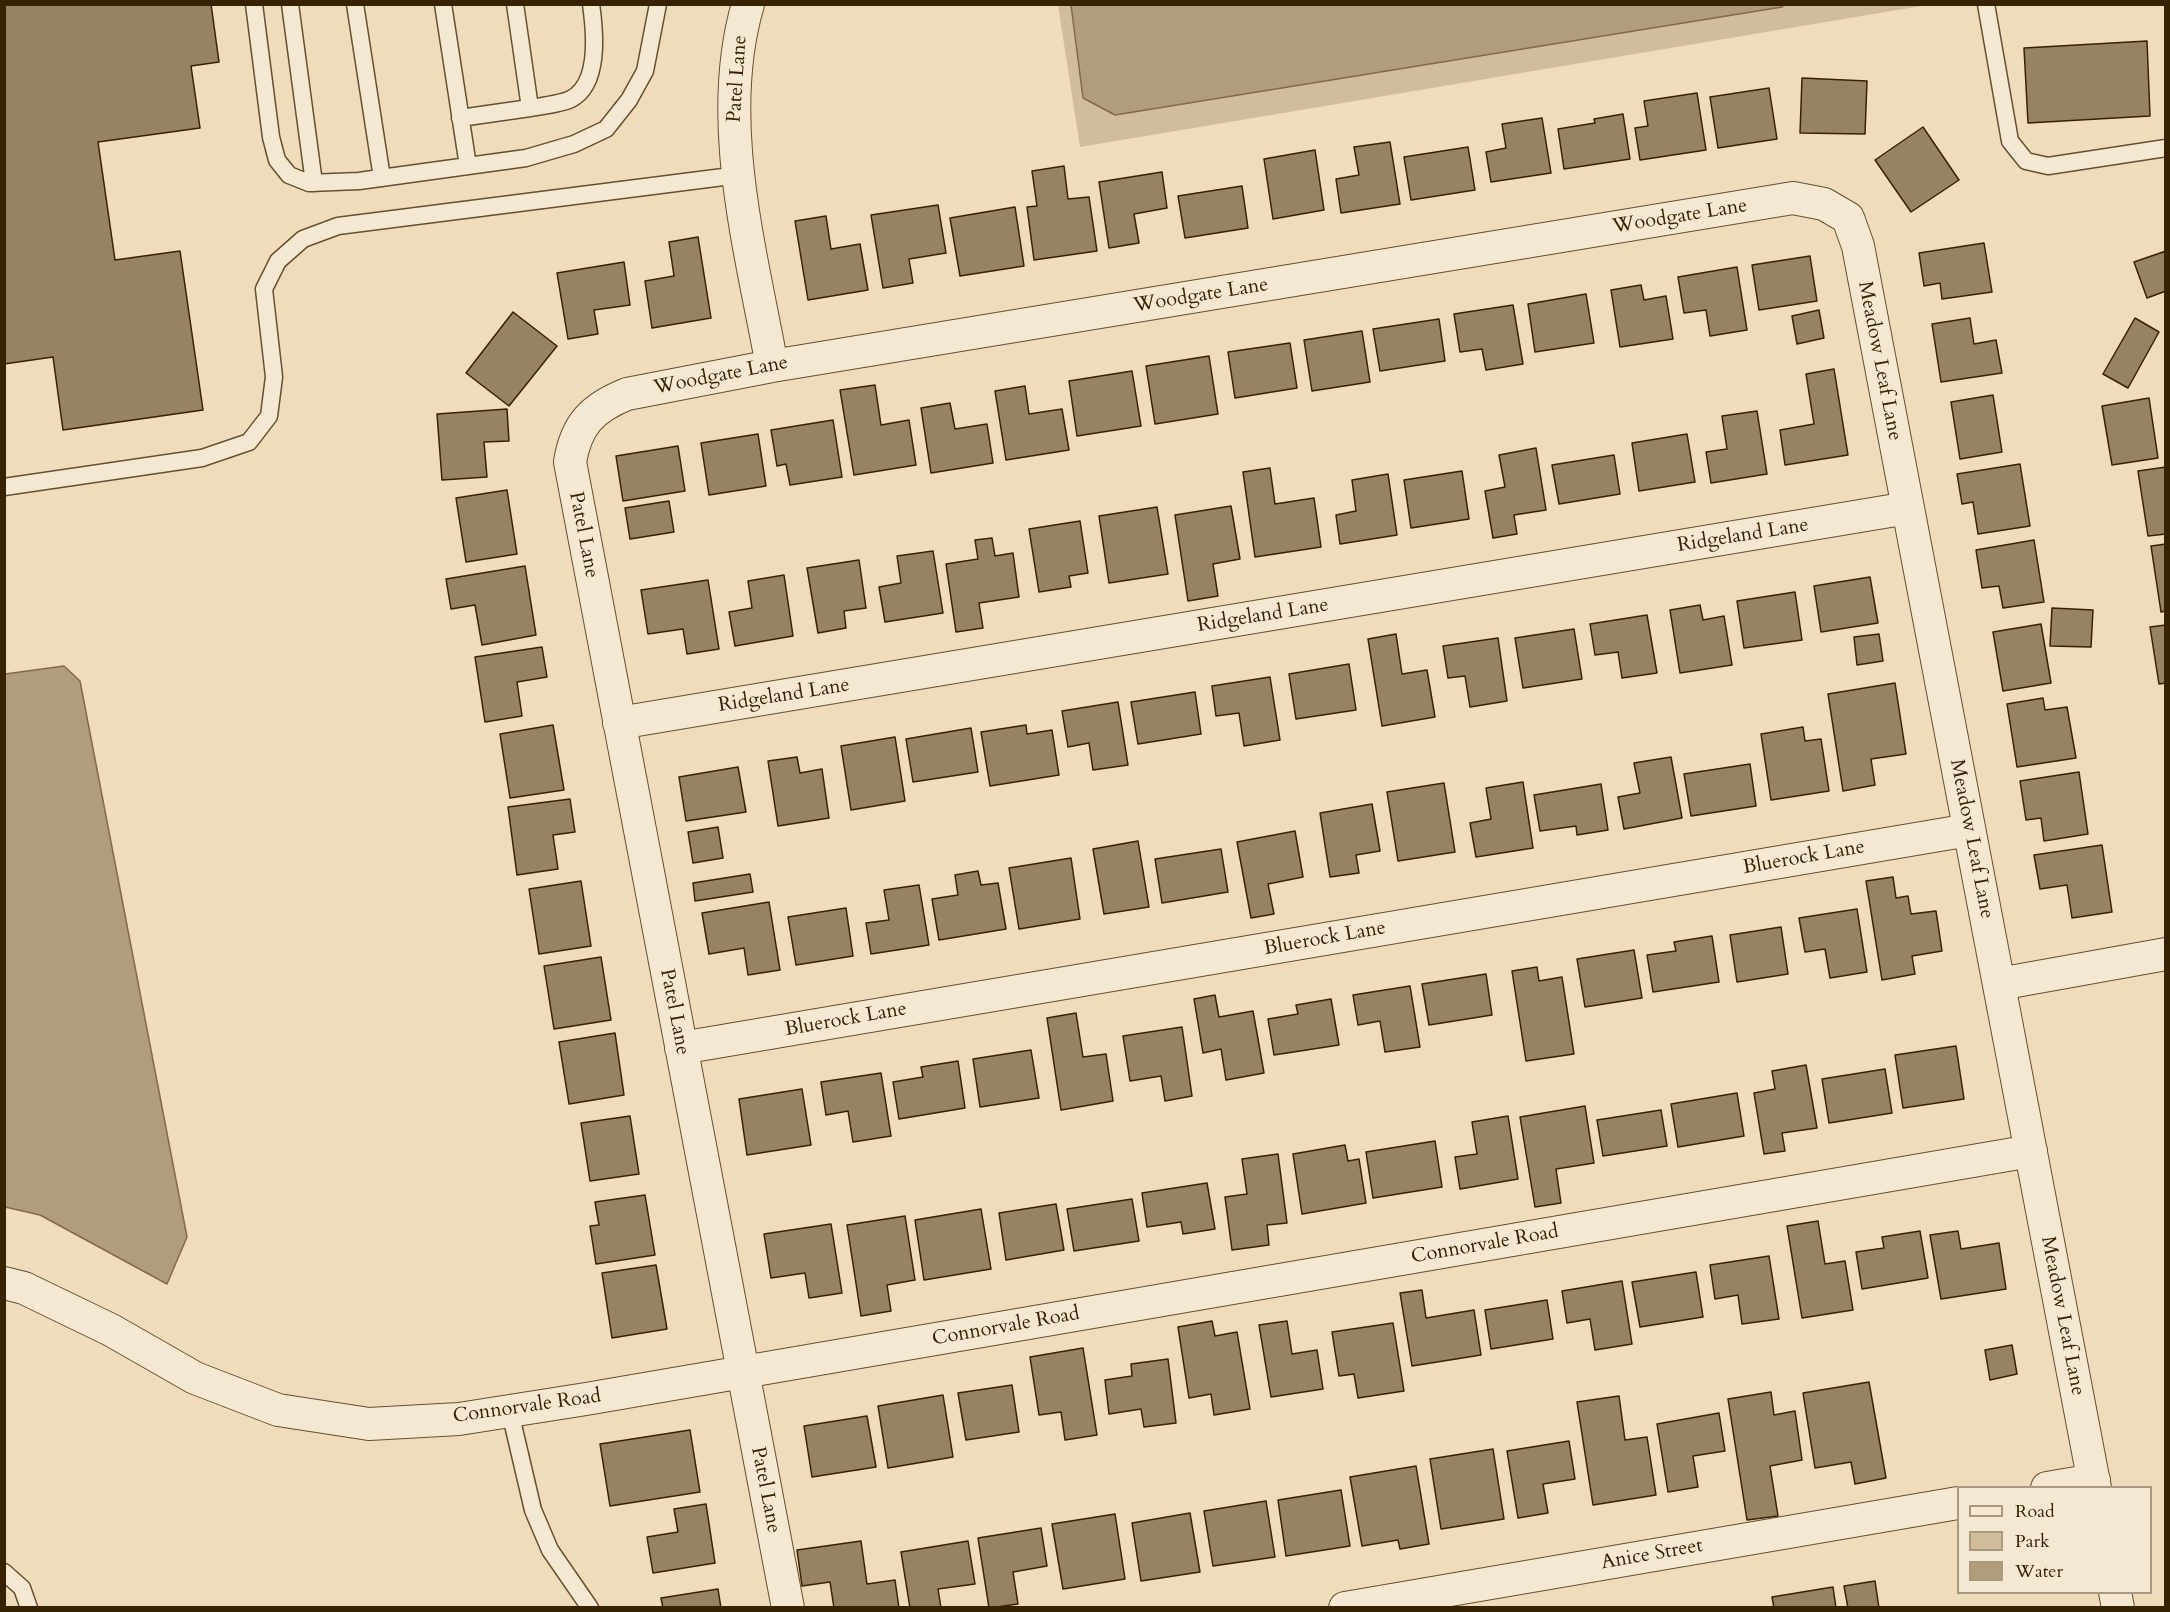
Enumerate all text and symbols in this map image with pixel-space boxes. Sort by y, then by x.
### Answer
street label: Patel Lane [723,35,753,123]
street label: Woodgate Lane [1611,194,1749,240]
street label: Woodgate Lane [1132,273,1270,319]
street label: Meadow Leaf Lane [1852,279,1906,443]
street label: Woodgate Lane [652,351,790,401]
street label: Patel Lane [563,490,603,580]
street label: Ridgeland Lane [1676,514,1810,558]
street label: Ridgeland Lane [1196,594,1330,638]
street label: Ridgeland Lane [717,674,851,718]
street label: Meadow Leaf Lane [1944,757,1998,921]
street label: Bluerock Lane [1741,835,1867,881]
street label: Bluerock Lane [1262,916,1388,962]
street label: Patel Lane [654,967,694,1057]
street label: Bluerock Lane [783,997,909,1043]
street label: Connorvale Road [1409,1220,1561,1270]
street label: Meadow Leaf Lane [2035,1234,2089,1398]
street label: Connorvale Road [930,1302,1082,1352]
street label: Connorvale Road [451,1385,603,1429]
street label: Patel Lane [745,1445,785,1535]
legend [1957,1486,2152,1594]
text: Road [2015,1499,2055,1524]
text: Park [2015,1529,2050,1554]
street label: Anice Street [1599,1534,1705,1576]
text: Water [2015,1559,2063,1584]

